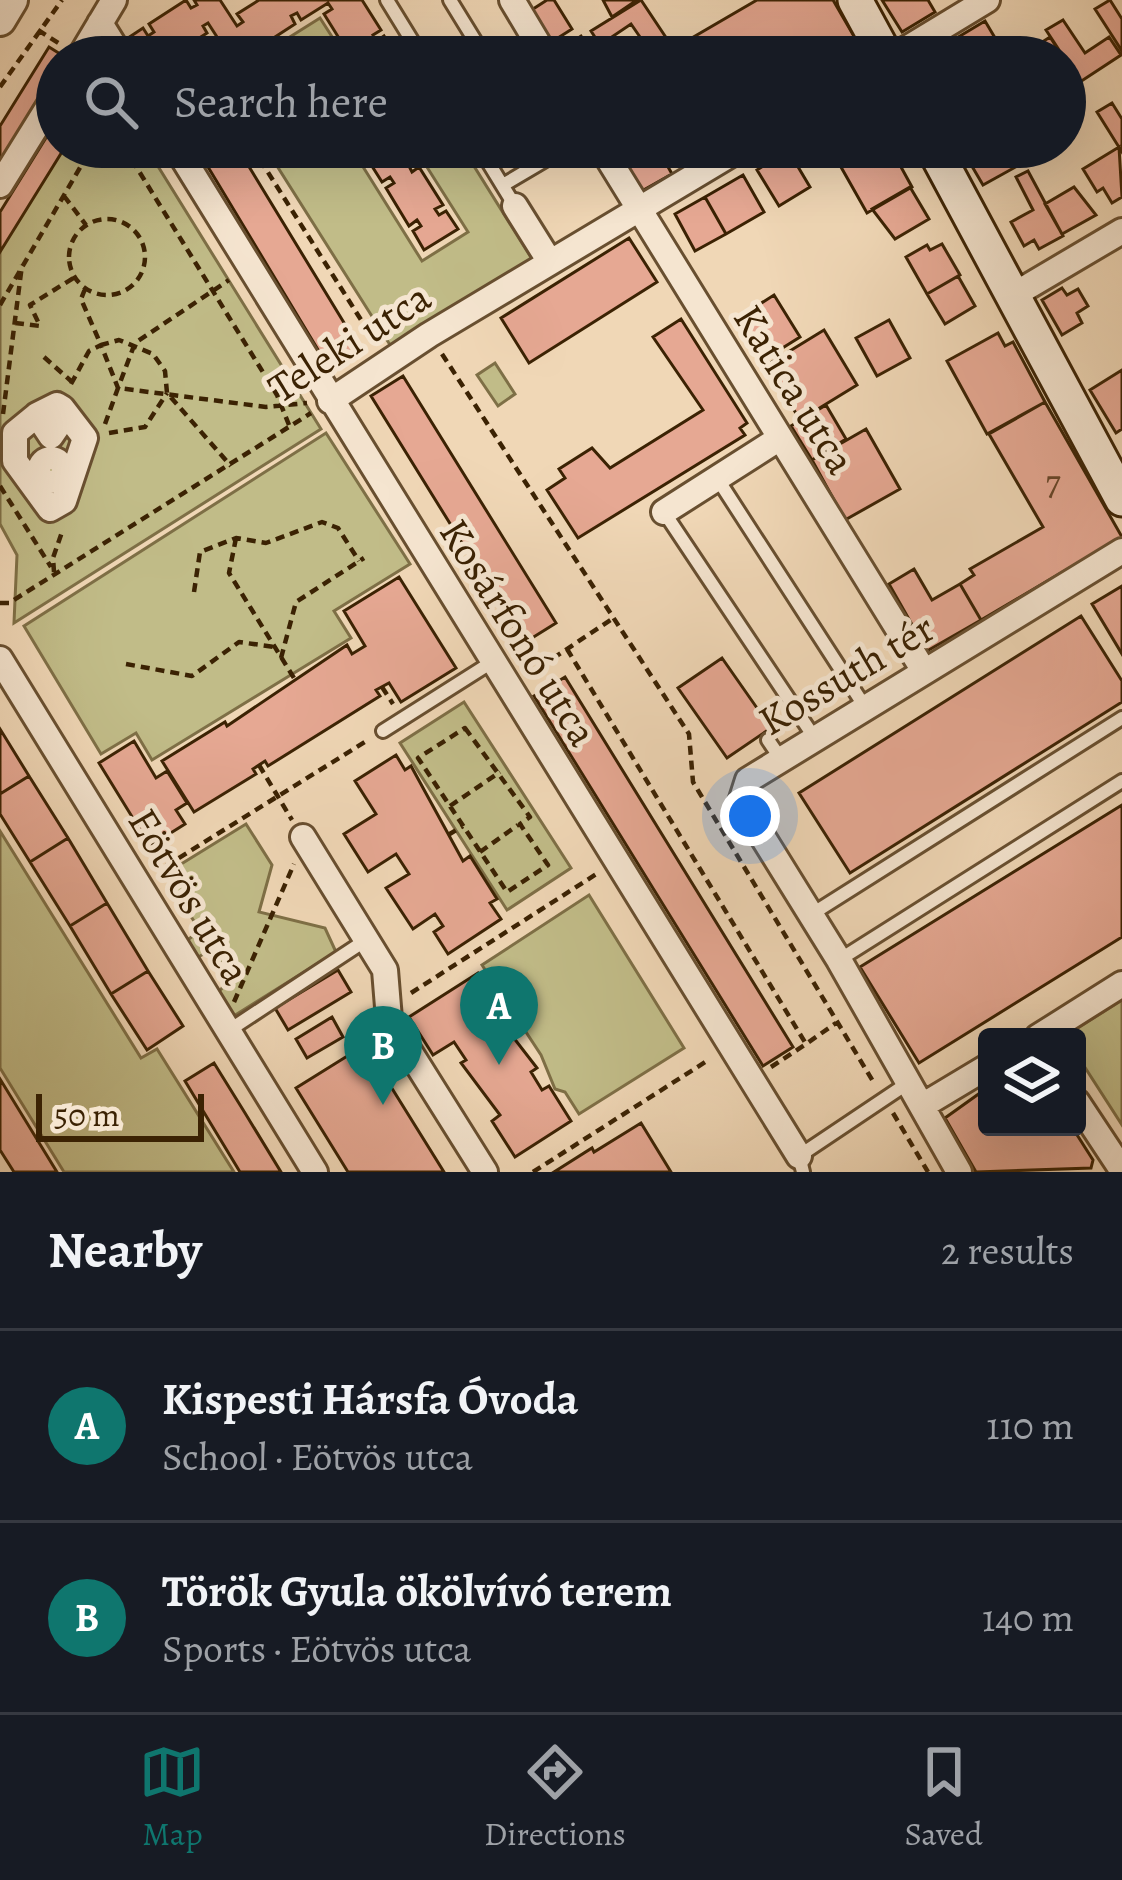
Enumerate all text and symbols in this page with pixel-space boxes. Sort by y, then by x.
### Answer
search box [36,36,1086,168]
icon: search [78,69,144,135]
text: Search here [174,71,388,133]
street label: Teleki utca [257,268,442,416]
street label: Katica utca [720,293,870,485]
house number: 7 [1045,457,1061,506]
street label: Kosárfonó utca [426,507,612,757]
street label: Kossuth tér [747,599,945,749]
your location [720,786,780,846]
street label: Eötvös utca [115,797,265,995]
pin: A [460,966,538,1065]
pin: B [344,1006,422,1105]
map controls [978,1028,1086,1136]
button: layers [978,1028,1086,1136]
scale bar [36,1088,204,1141]
text: 50 m [54,1092,120,1137]
text: Nearby [48,1215,202,1285]
text: 2 results [941,1224,1074,1277]
text: Kispesti Hársfa Óvoda [162,1368,579,1430]
text: A [75,1399,99,1452]
text: 110 m [986,1399,1074,1452]
text: School · Eötvös utca [162,1430,473,1483]
text: Török Gyula ökölvívó terem [162,1560,672,1622]
text: B [75,1591,99,1644]
text: 140 m [982,1591,1074,1644]
text: Sports · Eötvös utca [162,1622,472,1675]
tab: Map [139,1739,205,1856]
tab: Directions [484,1739,626,1856]
tab: Saved [904,1739,983,1856]

